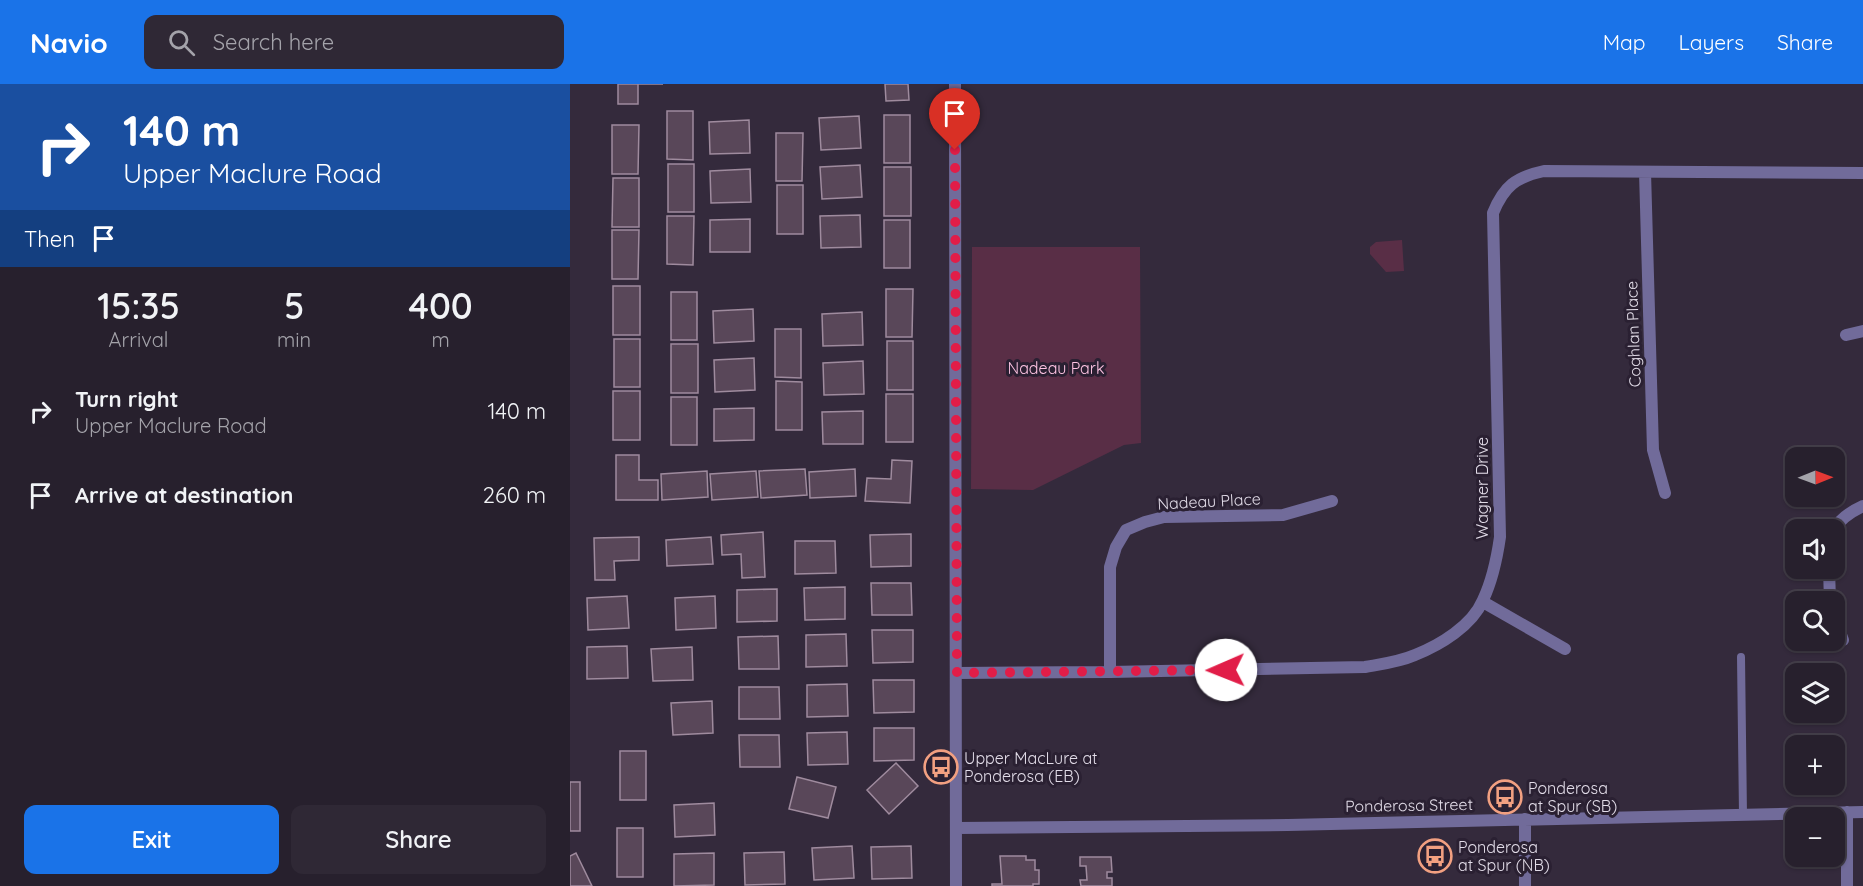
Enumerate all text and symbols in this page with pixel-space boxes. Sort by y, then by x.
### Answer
search box [144,15,564,69]
text: Navio [30,25,108,60]
icon: search [165,26,198,59]
text: Search here [213,28,334,56]
text: Map [1603,29,1646,55]
text: Layers [1679,29,1744,55]
text: Share [1777,29,1833,55]
pin [929,88,980,150]
icon: arrive [938,97,971,130]
text: 140 m [123,104,240,157]
icon: right [24,108,102,186]
text: Upper Maclure Road [123,156,382,190]
icon: arrive [87,222,120,255]
text: Then [24,225,75,253]
street label: Coghlan Place [1621,280,1645,388]
text: 15:35 [97,283,180,328]
text: 5 [284,283,304,328]
text: 400 [408,283,473,328]
text: Arrival [109,327,168,352]
text: min [277,327,311,352]
text: m [431,327,450,352]
park label: Nadeau Park [1007,358,1105,378]
text: Turn right [75,385,179,413]
icon: right [24,395,57,428]
text: 140 m [487,397,546,425]
text: Upper Maclure Road [75,413,267,438]
street label: Wagner Drive [1472,437,1492,539]
north arrow [1785,447,1845,507]
map controls [1785,447,1845,867]
icon: arrive [24,479,57,512]
text: Arrive at destination [75,481,293,509]
text: 260 m [483,481,546,509]
street label: Nadeau Place [1157,488,1261,514]
button: sound [1785,519,1845,579]
button: search [1785,591,1845,651]
position arrow [1194,638,1258,702]
button: layers [1785,663,1845,723]
button: + [1785,735,1845,795]
place label: Upper MacLure at Ponderosa (EB) [964,748,1098,786]
bus stop icon: Upper MacLure at Ponderosa (EB) [923,749,959,785]
place label: Ponderosa at Spur (SB) [1528,778,1617,816]
bus stop icon: Ponderosa at Spur (SB) [1487,779,1523,815]
street label: Ponderosa Street [1345,794,1473,816]
button: Exit [24,805,279,874]
button: Share [291,805,546,874]
button: − [1785,807,1845,867]
place label: Ponderosa at Spur (NB) [1458,837,1550,875]
bus stop icon: Ponderosa at Spur (NB) [1417,838,1453,874]

